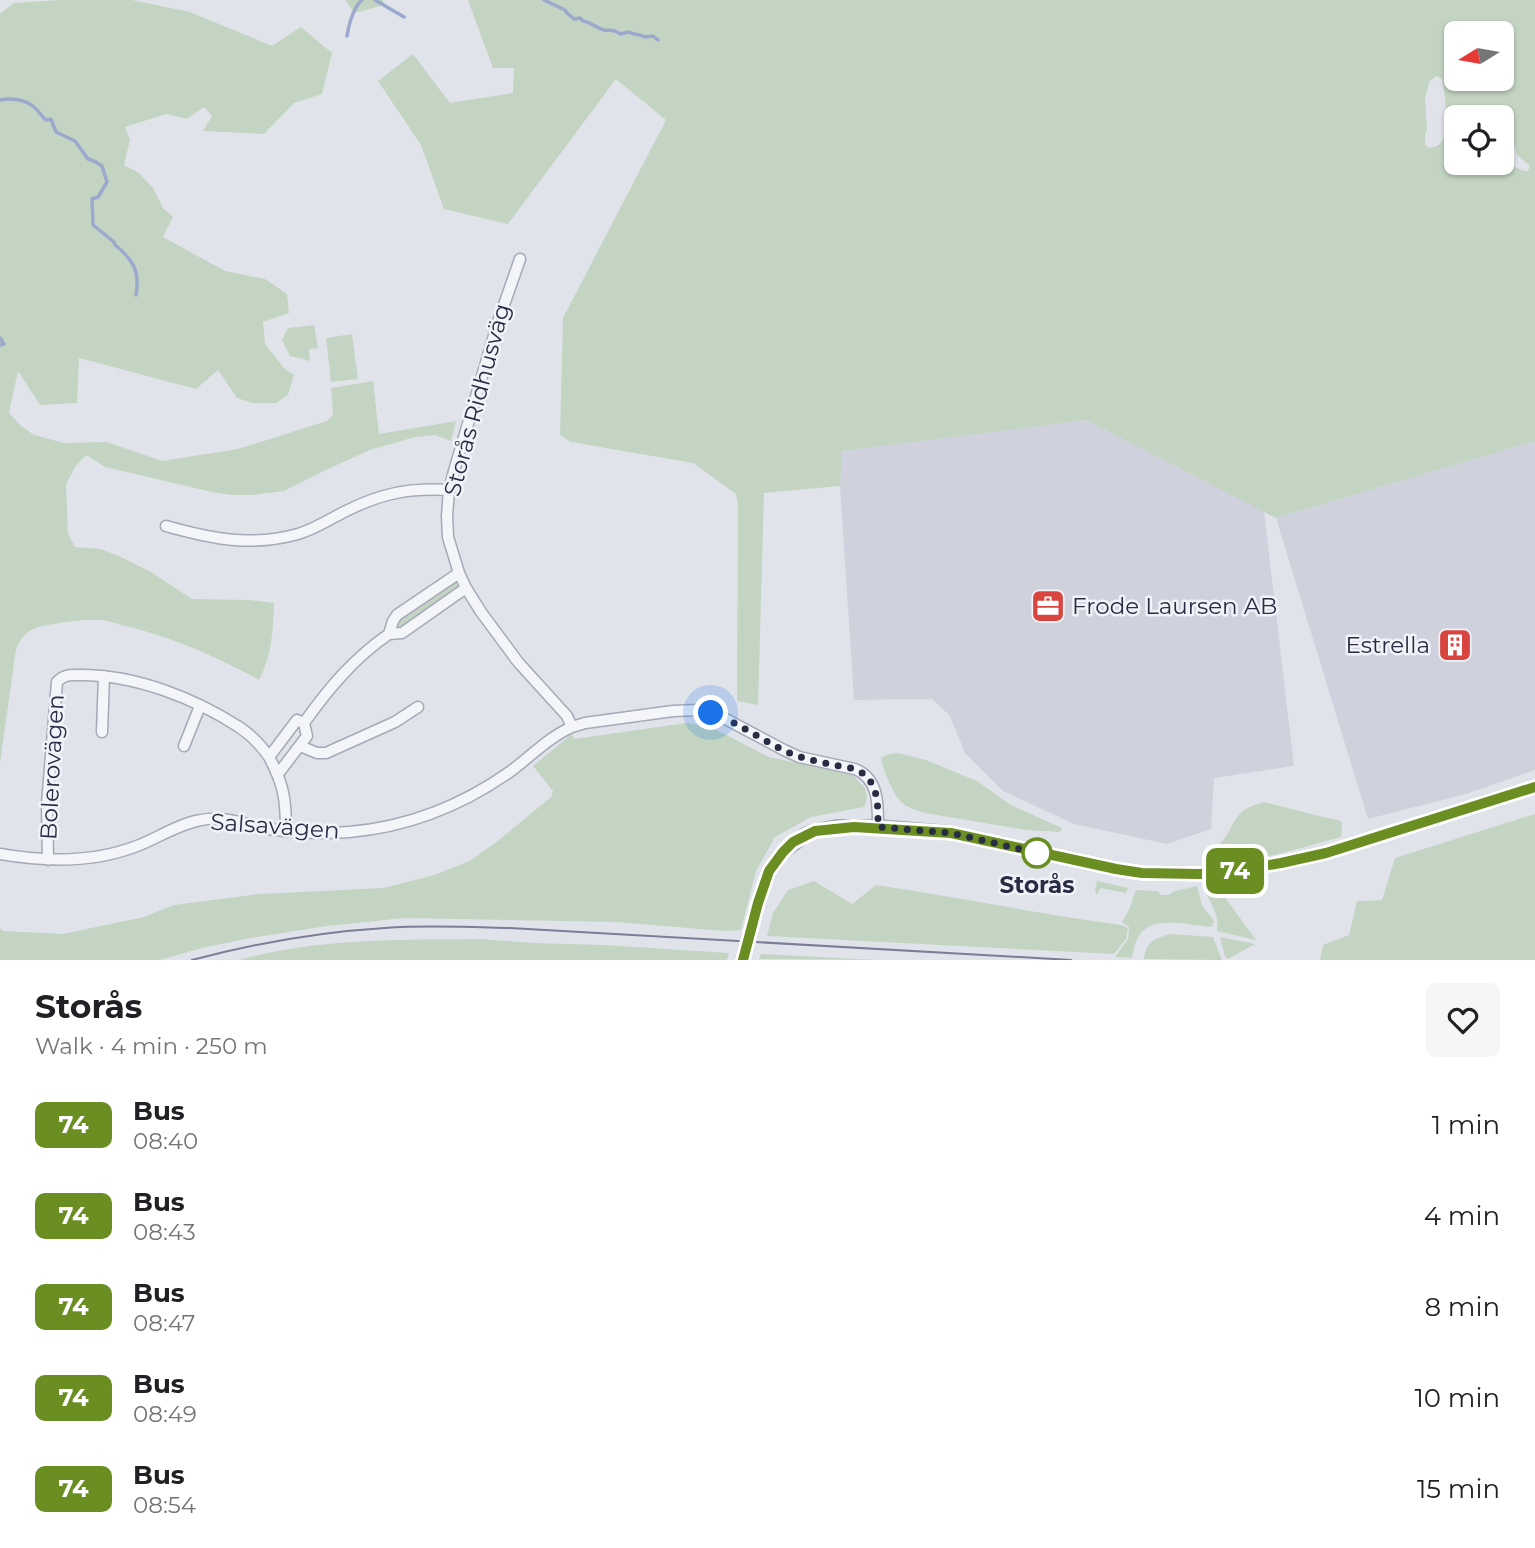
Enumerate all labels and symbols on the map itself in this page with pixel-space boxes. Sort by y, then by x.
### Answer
north arrow [1444,21,1514,91]
street label: Storås Ridhusväg [438,301,516,499]
office icon: Frode Laursen AB [1029,587,1067,625]
place label: Frode Laursen AB [1072,592,1277,620]
building icon: Estrella [1436,626,1474,664]
place label: Estrella [1345,631,1430,659]
street label: Bolerovägen [34,694,70,840]
your location [693,695,728,730]
street label: Salsavägen [210,808,340,844]
marker: Storås [1022,838,1052,868]
line badge: 74 [1204,848,1266,894]
place label: Storås [1000,871,1074,899]

